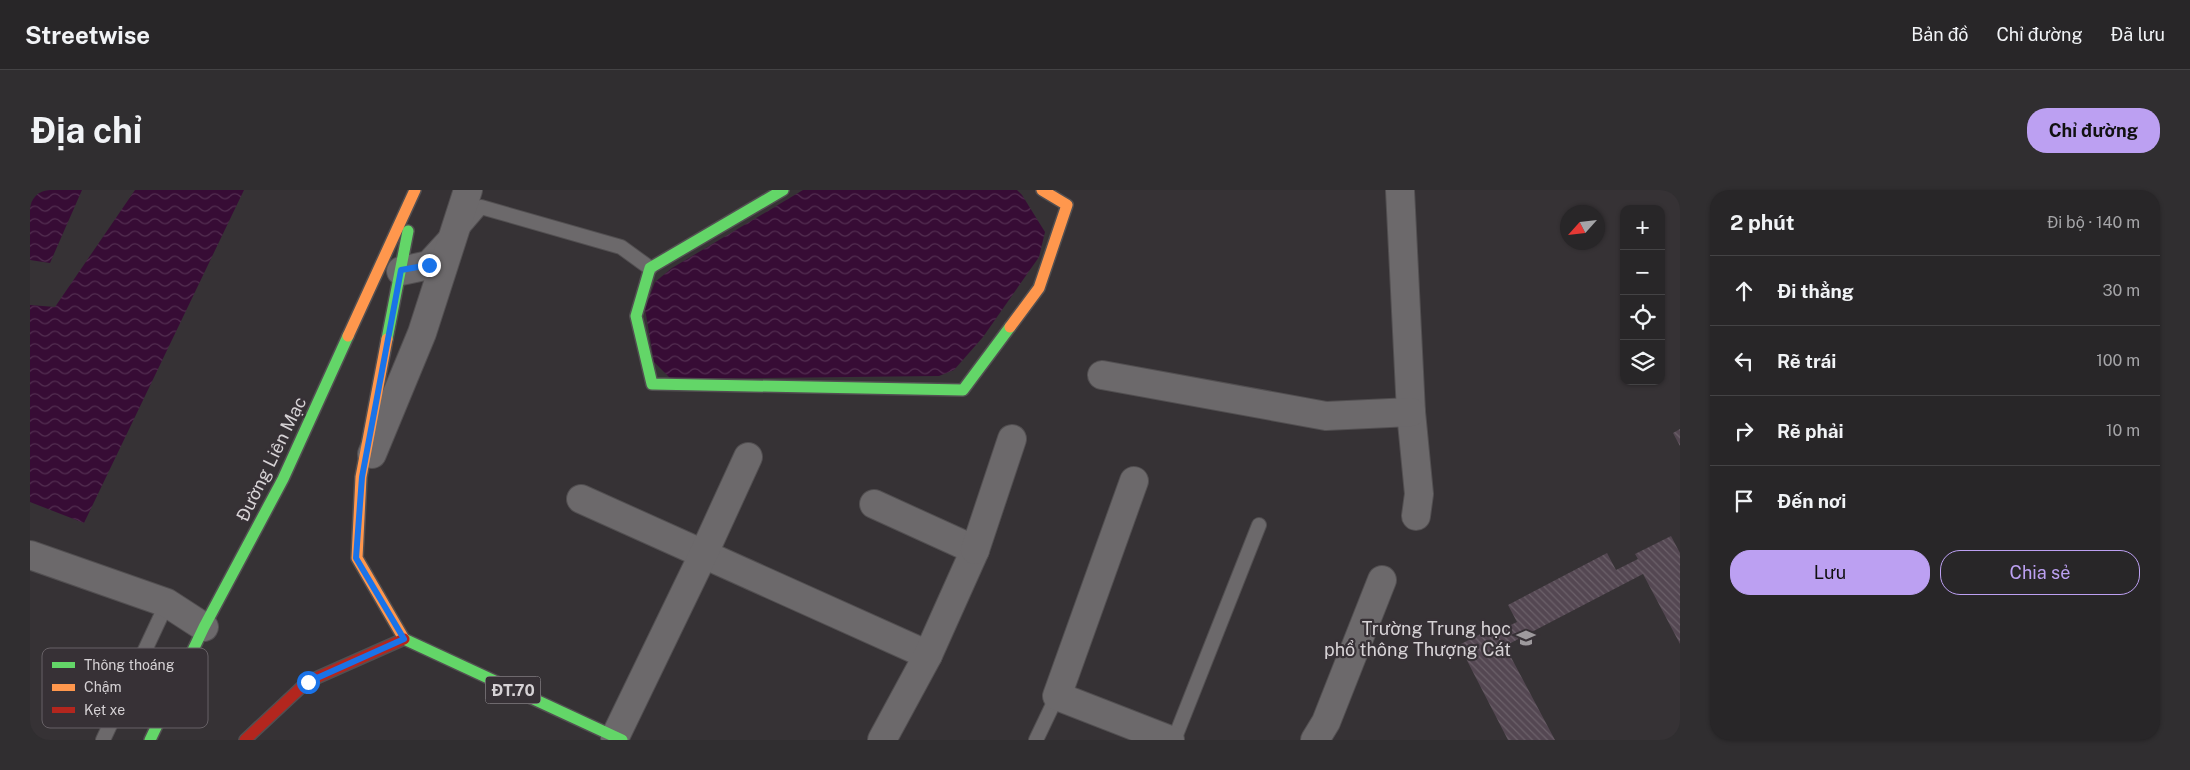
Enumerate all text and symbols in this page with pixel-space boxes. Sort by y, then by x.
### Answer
text: Streetwise [25,21,150,49]
text: Bản đồ [1911,24,1968,45]
text: Chỉ đường [1996,24,2083,45]
text: Đã lưu [2111,24,2165,45]
button: Chỉ đường [2027,108,2160,153]
text: Địa chỉ [30,110,142,151]
north arrow [1560,205,1605,250]
map controls [1620,205,1665,385]
button: + [1620,205,1665,250]
text: 2 phút [1730,210,1795,235]
text: Đi bộ · 140 m [2047,213,2140,232]
button: − [1620,250,1665,295]
route end [418,254,441,277]
icon: ahead [1730,277,1758,305]
text: Đi thẳng [1777,280,1854,302]
text: 30 m [2103,281,2140,300]
button: locate [1620,295,1665,340]
button: layers [1620,340,1665,385]
icon: left [1730,347,1758,375]
text: Rẽ trái [1777,350,1836,372]
text: 100 m [2096,351,2140,370]
street label: Đường Liên Mạc [232,393,310,525]
icon: right [1730,417,1758,445]
text: Rẽ phải [1777,420,1844,442]
text: 10 m [2106,421,2140,440]
icon: arrive [1730,487,1758,515]
text: Đến nơi [1777,490,1846,512]
button: Lưu [1730,550,1930,595]
button: Chia sẻ [1940,550,2140,595]
place label: Trường Trung học phổ thông Thượng Cát [1324,618,1511,660]
school or university icon: Trường Trung học phổ thông Thượng Cát [1515,627,1537,649]
legend [42,648,208,728]
text: Thông thoáng [84,657,175,673]
route start [297,671,320,694]
road number: ĐT.70 [486,676,540,704]
text: Chậm [84,679,122,695]
text: Kẹt xe [84,702,125,718]

